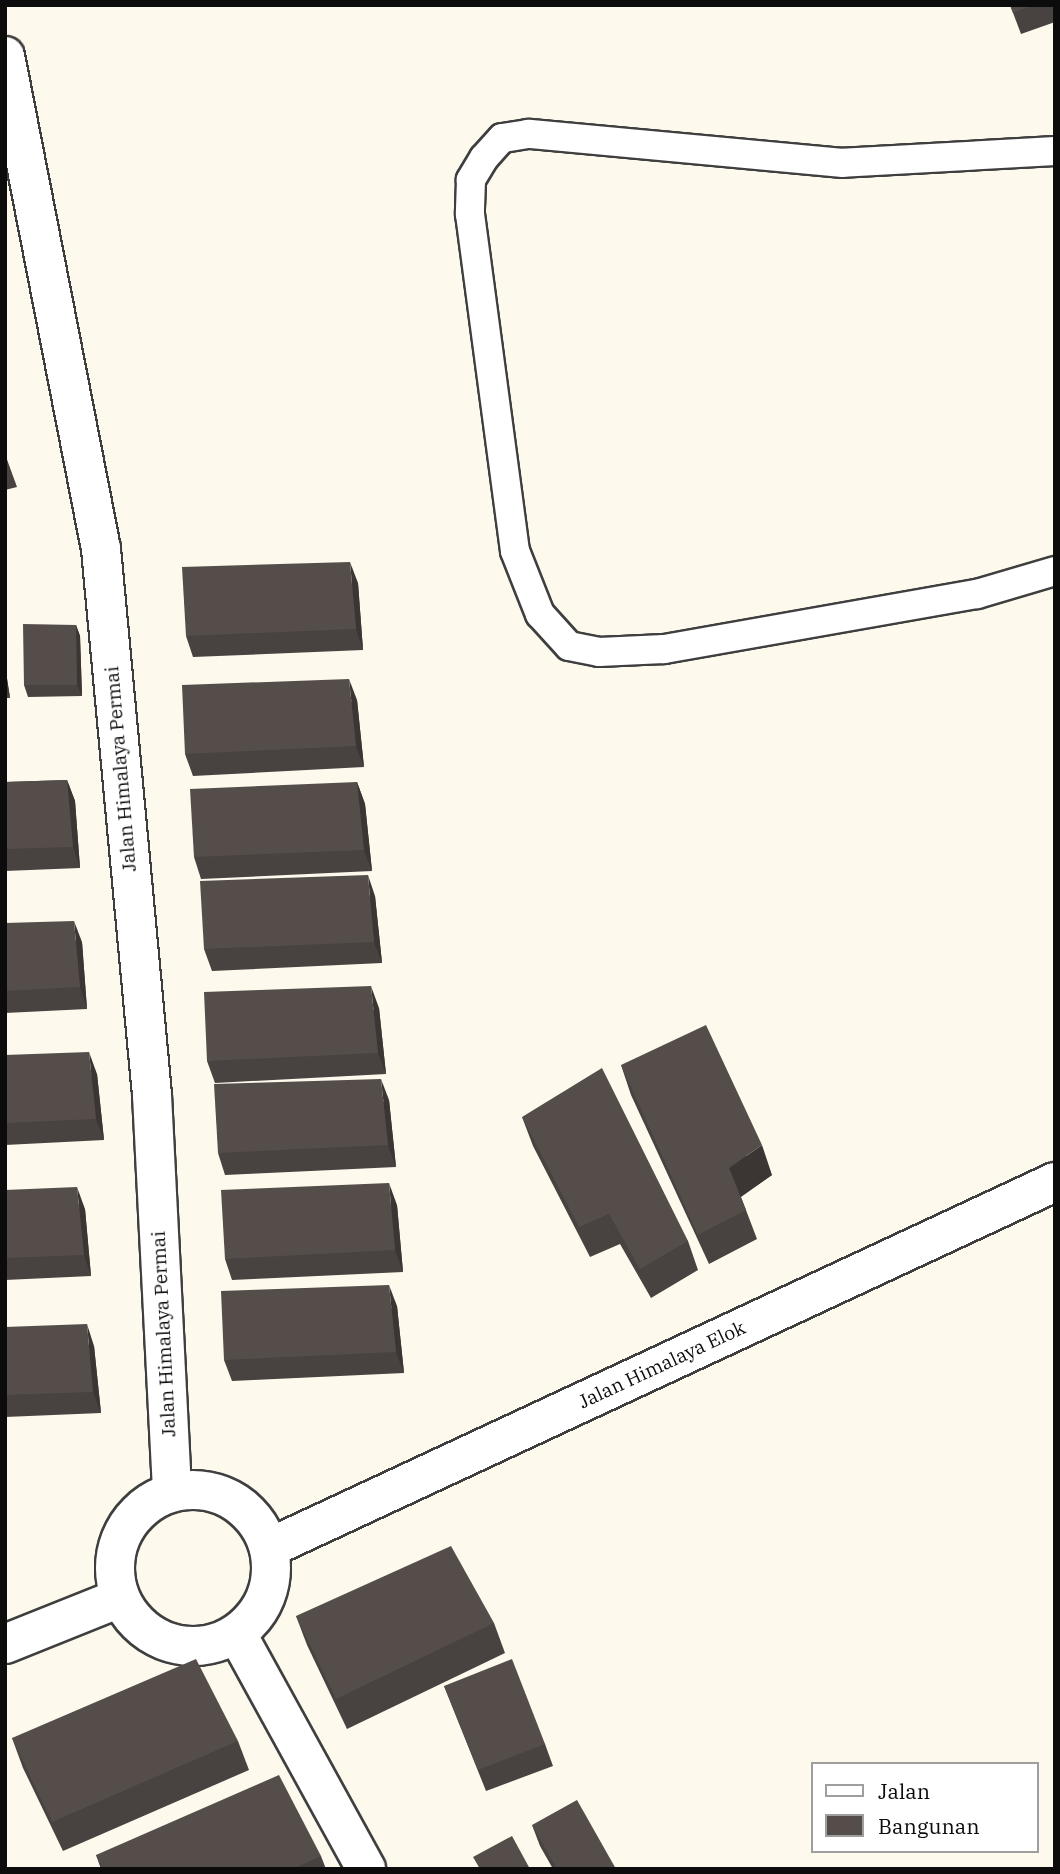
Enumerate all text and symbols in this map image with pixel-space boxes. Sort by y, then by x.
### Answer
street label: Jalan Himalaya Permai [101,665,141,873]
street label: Jalan Himalaya Permai [147,1230,181,1438]
street label: Jalan Himalaya Elok [575,1316,749,1414]
legend [811,1762,1039,1853]
text: Jalan [878,1777,930,1805]
text: Bangunan [878,1812,980,1840]

